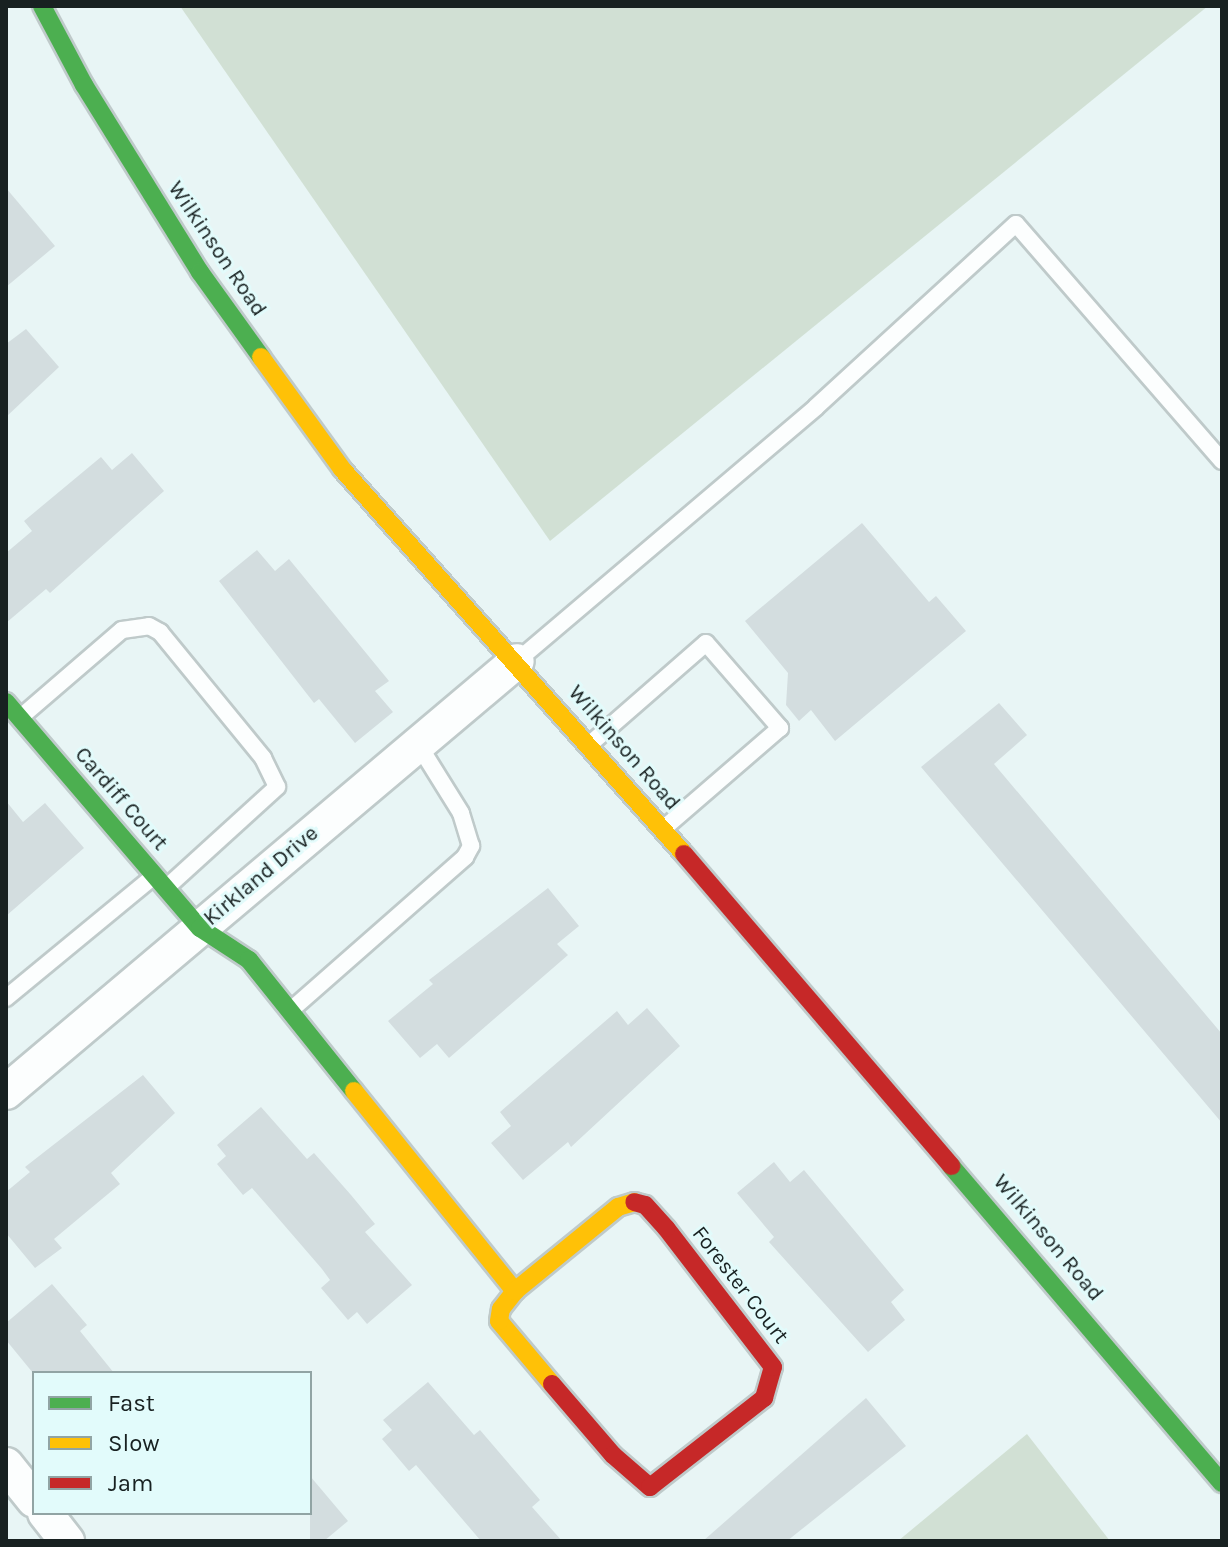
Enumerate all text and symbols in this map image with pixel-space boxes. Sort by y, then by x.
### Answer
street label: Wilkinson Road [162,176,272,322]
street label: Wilkinson Road [562,680,686,816]
street label: Cardiff Court [69,742,173,856]
street label: Kirkland Drive [198,820,324,932]
street label: Wilkinson Road [987,1169,1109,1307]
street label: Forester Court [686,1221,794,1349]
legend [32,1371,312,1515]
text: Fast [108,1389,155,1417]
text: Slow [108,1429,160,1457]
text: Jam [108,1469,153,1497]

